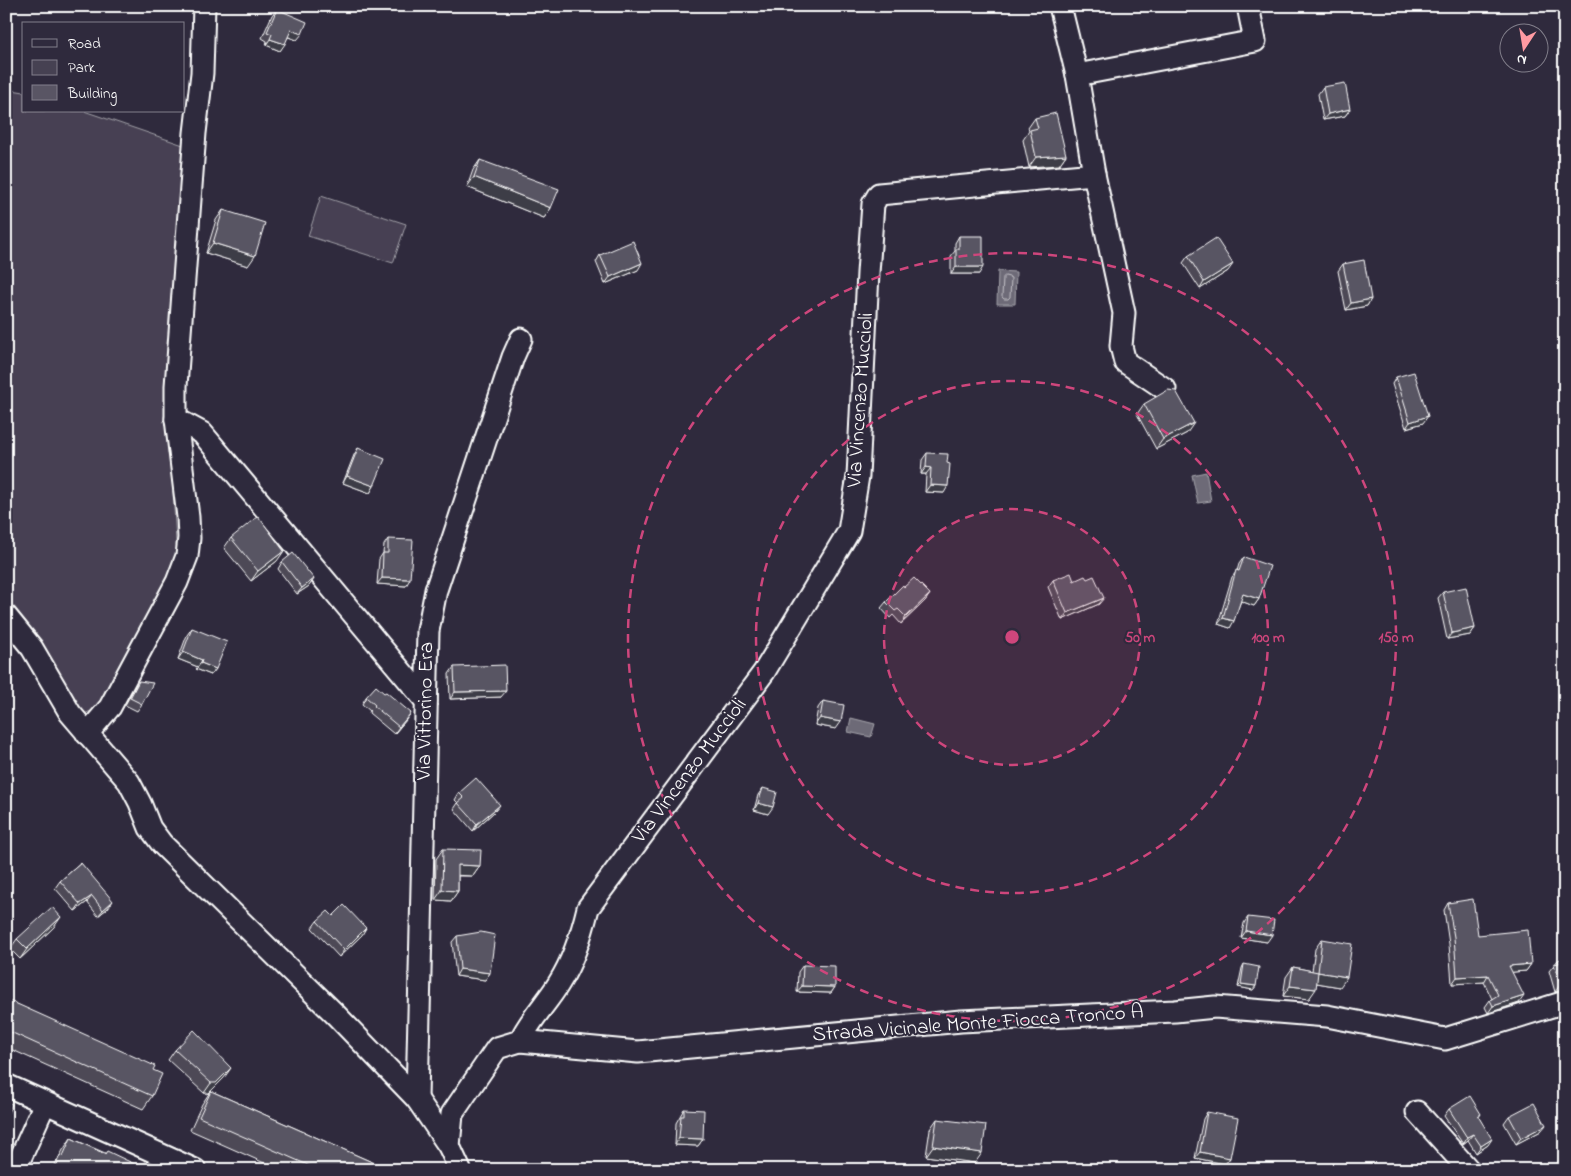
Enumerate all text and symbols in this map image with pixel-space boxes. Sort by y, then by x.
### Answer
legend [22,22,185,112]
north arrow [1498,22,1548,72]
text: Road [68,33,101,55]
text: N [1515,48,1528,71]
text: Park [68,57,96,79]
text: Building [67,83,117,106]
street label: Via Vincenzo Muccioli [840,312,882,489]
text: 50 m [1125,627,1156,649]
text: 100 m [1251,627,1285,649]
text: 150 m [1378,627,1414,649]
centre of rings [1003,628,1021,646]
street label: Via Vittorino Era [410,642,442,781]
street label: Via Vincenzo Muccioli [625,692,755,851]
street label: Strada Vicinale Monte Fiocca Tronco A [811,997,1145,1051]

